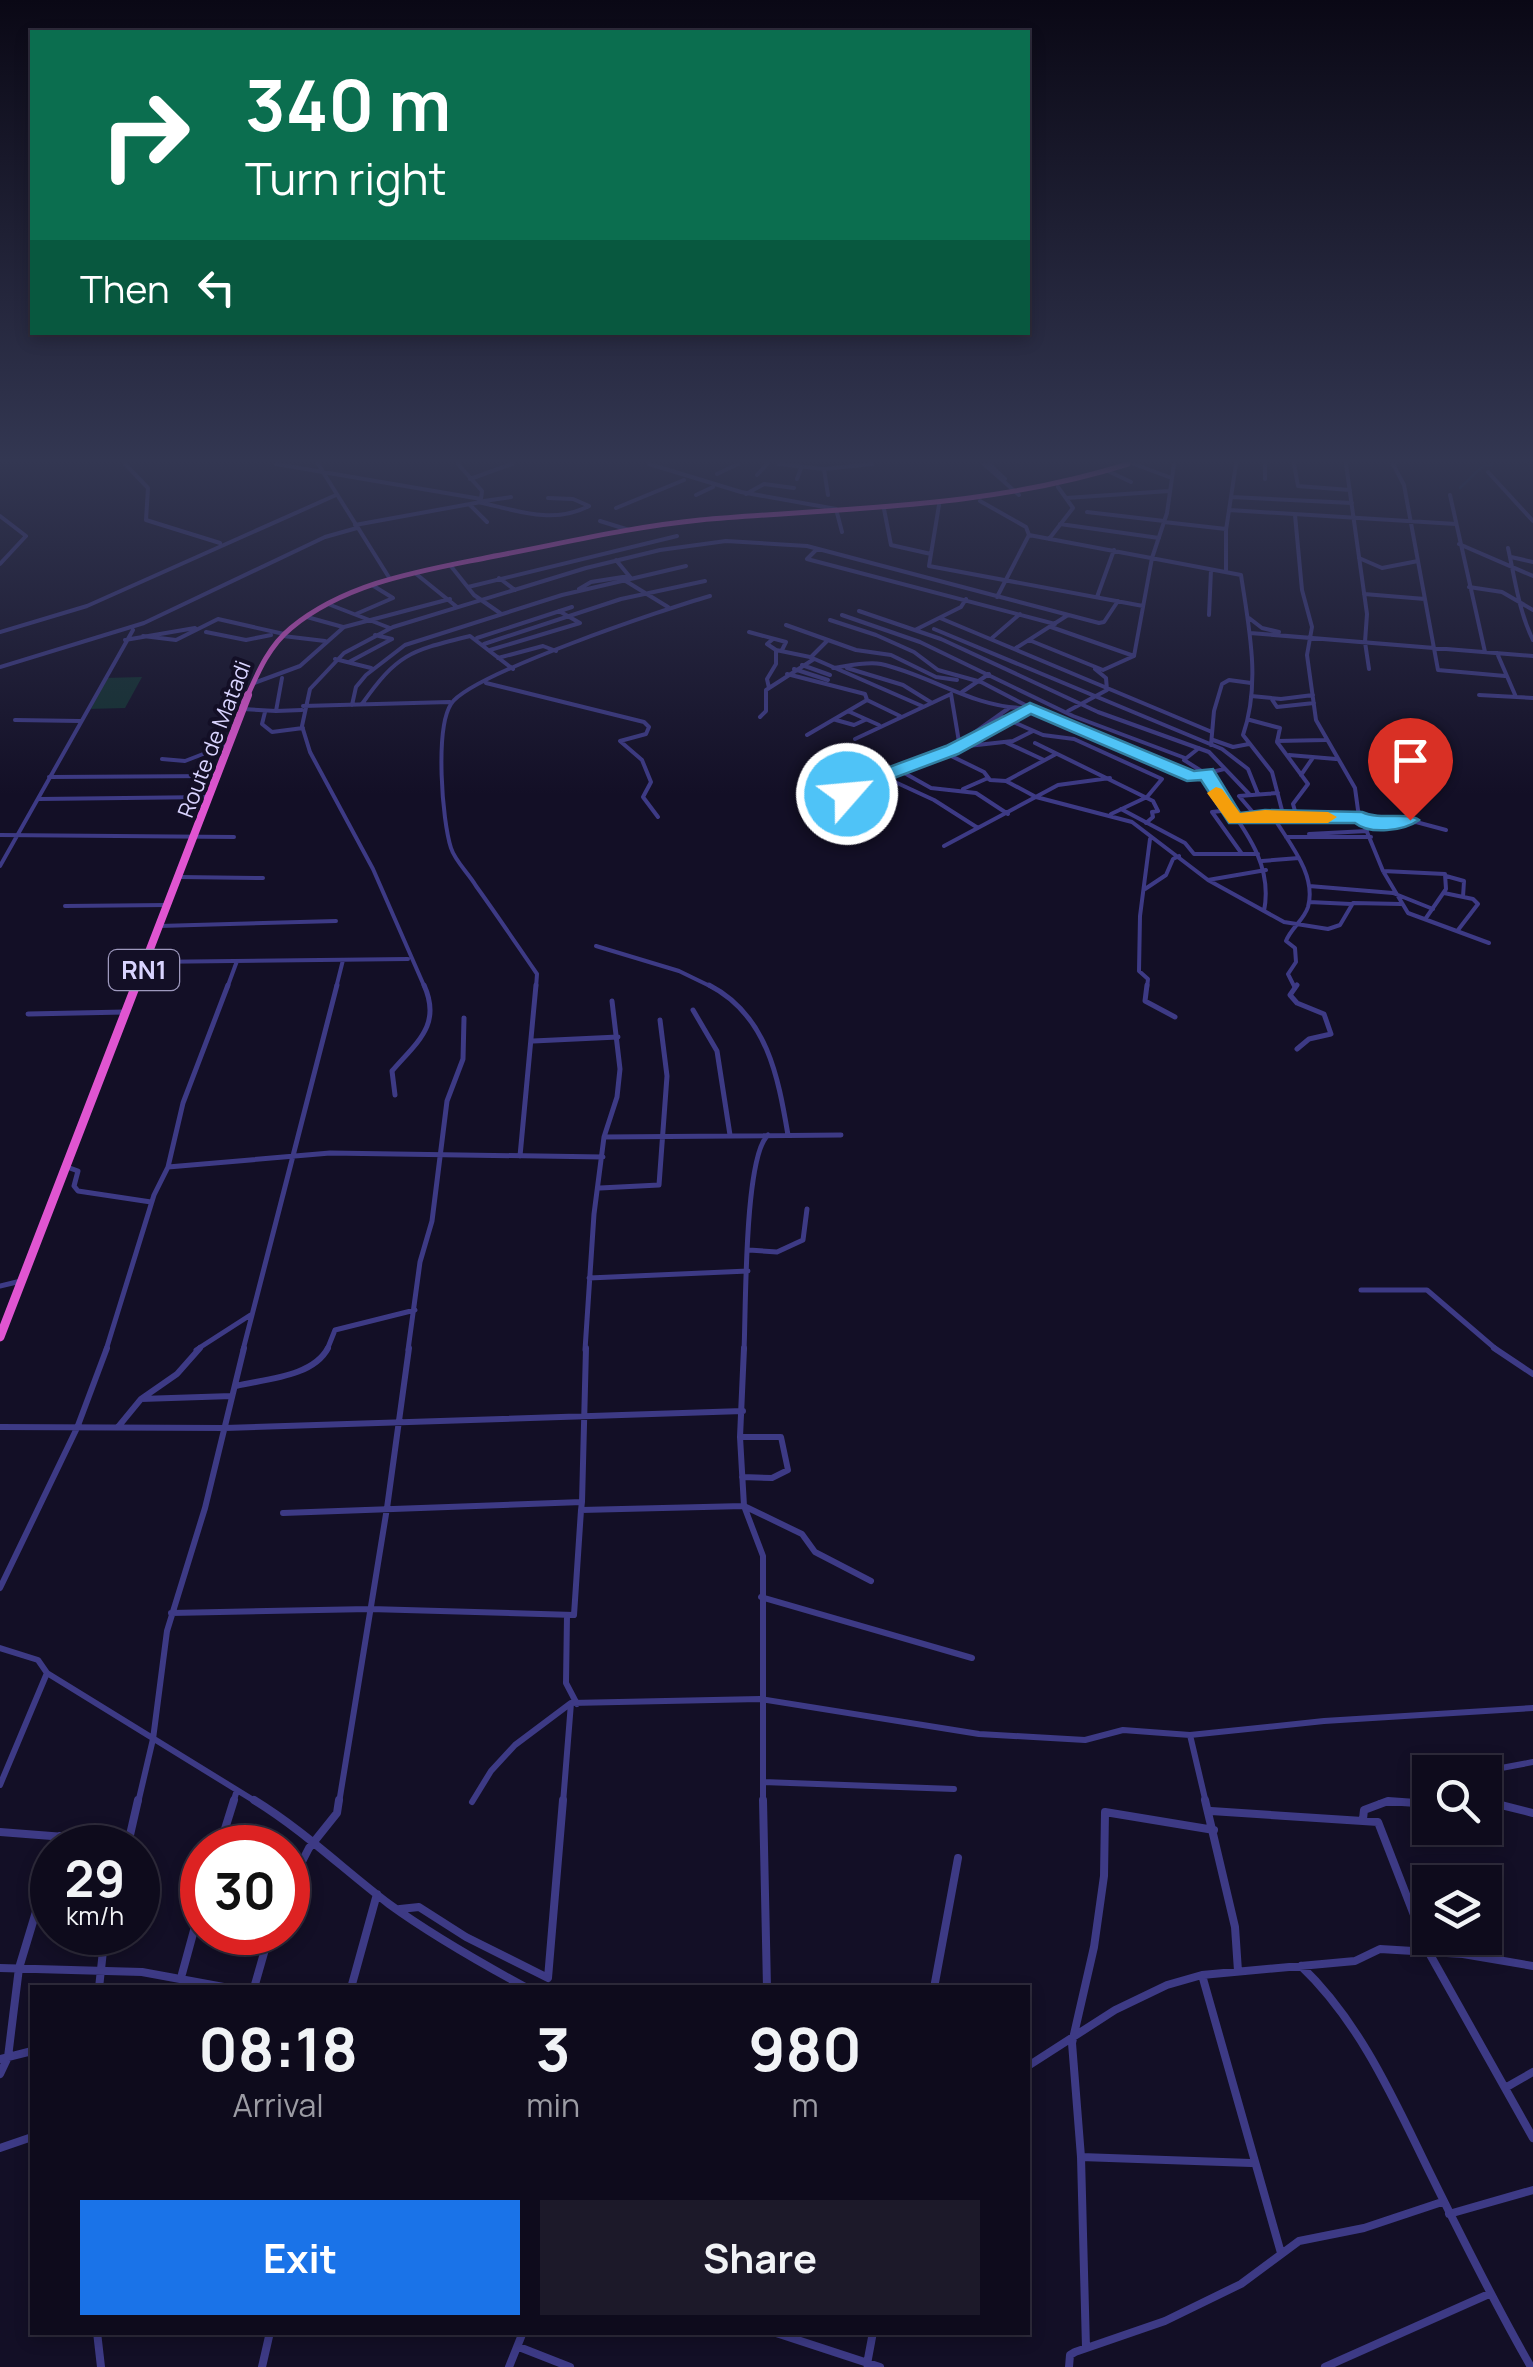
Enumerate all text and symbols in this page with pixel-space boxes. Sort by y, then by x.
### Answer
text: 340 m [245,56,451,152]
icon: right [80,70,210,200]
text: Turn right [245,147,446,209]
icon: left [189,260,244,315]
text: Then [80,262,169,314]
street label: Route de Matadi [170,656,258,822]
pin [1368,718,1453,821]
icon: arrive [1383,733,1438,788]
position arrow [795,742,899,846]
road number: RN1 [109,950,179,990]
map controls [1412,1755,1502,1955]
button: search [1412,1755,1502,1845]
speed limit sign: 30 [180,1825,310,1955]
text: 29 [65,1844,125,1912]
button: layers [1412,1865,1502,1955]
text: km/h [66,1898,124,1933]
text: 08:18 [198,2007,358,2089]
text: 3 [536,2007,571,2089]
text: 980 [748,2007,862,2089]
text: Arrival [232,2083,324,2127]
text: min [526,2083,580,2127]
text: m [791,2083,819,2127]
button: Exit [80,2200,520,2315]
button: Share [540,2200,980,2315]

